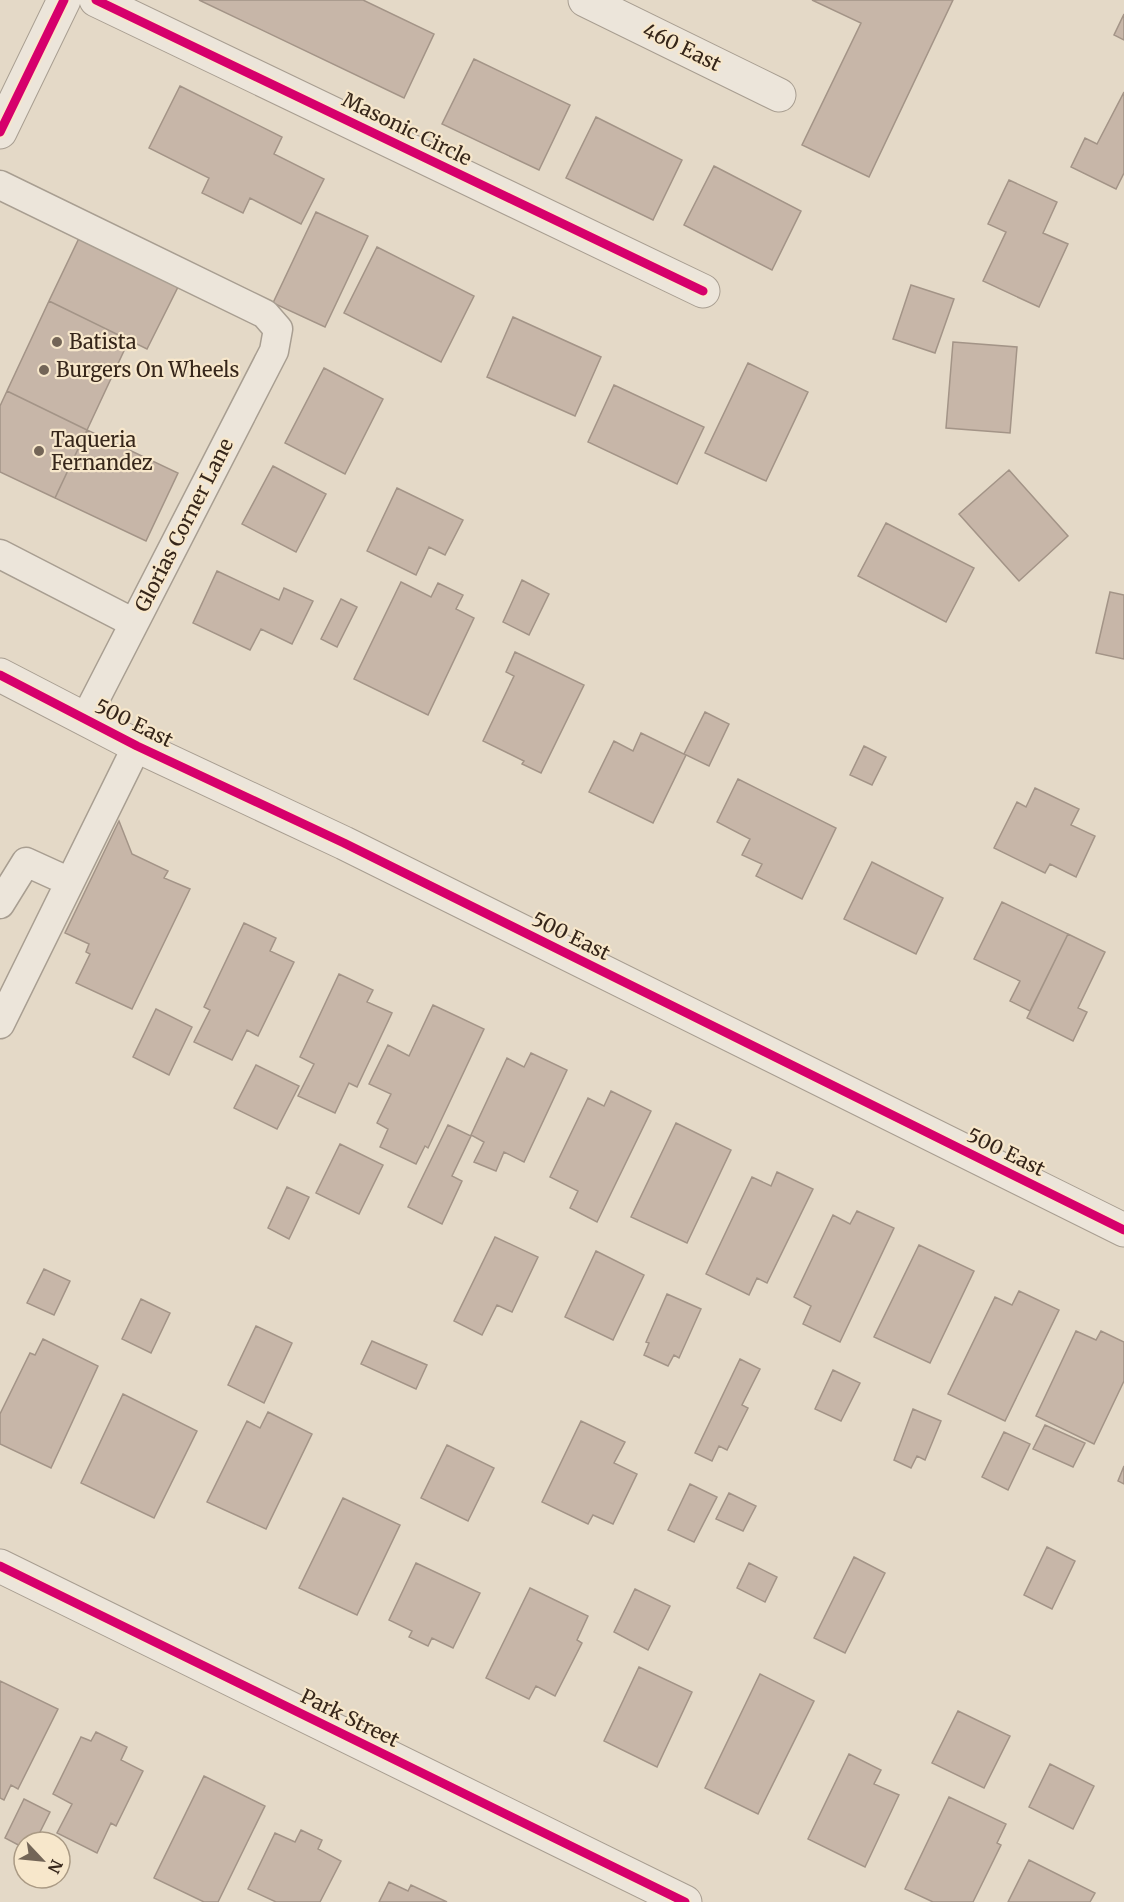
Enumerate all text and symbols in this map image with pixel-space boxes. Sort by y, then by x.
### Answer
street label: 460 East [639,17,725,76]
street label: Masonic Circle [338,86,476,171]
place label: Batista [69,329,137,354]
marker: Batista [50,335,64,349]
place label: Burgers On Wheels [56,357,239,382]
marker: Burgers On Wheels [37,363,51,377]
place label: Taqueria Fernandez [51,427,153,475]
street label: Glorias Corner Lane [129,434,238,616]
marker: Taqueria Fernandez [32,444,46,458]
street label: 500 East [91,693,178,752]
street label: 500 East [528,906,615,965]
street label: 500 East [963,1122,1050,1181]
street label: Park Street [297,1683,404,1752]
north arrow [12,1830,72,1890]
text: N [44,1857,67,1877]

